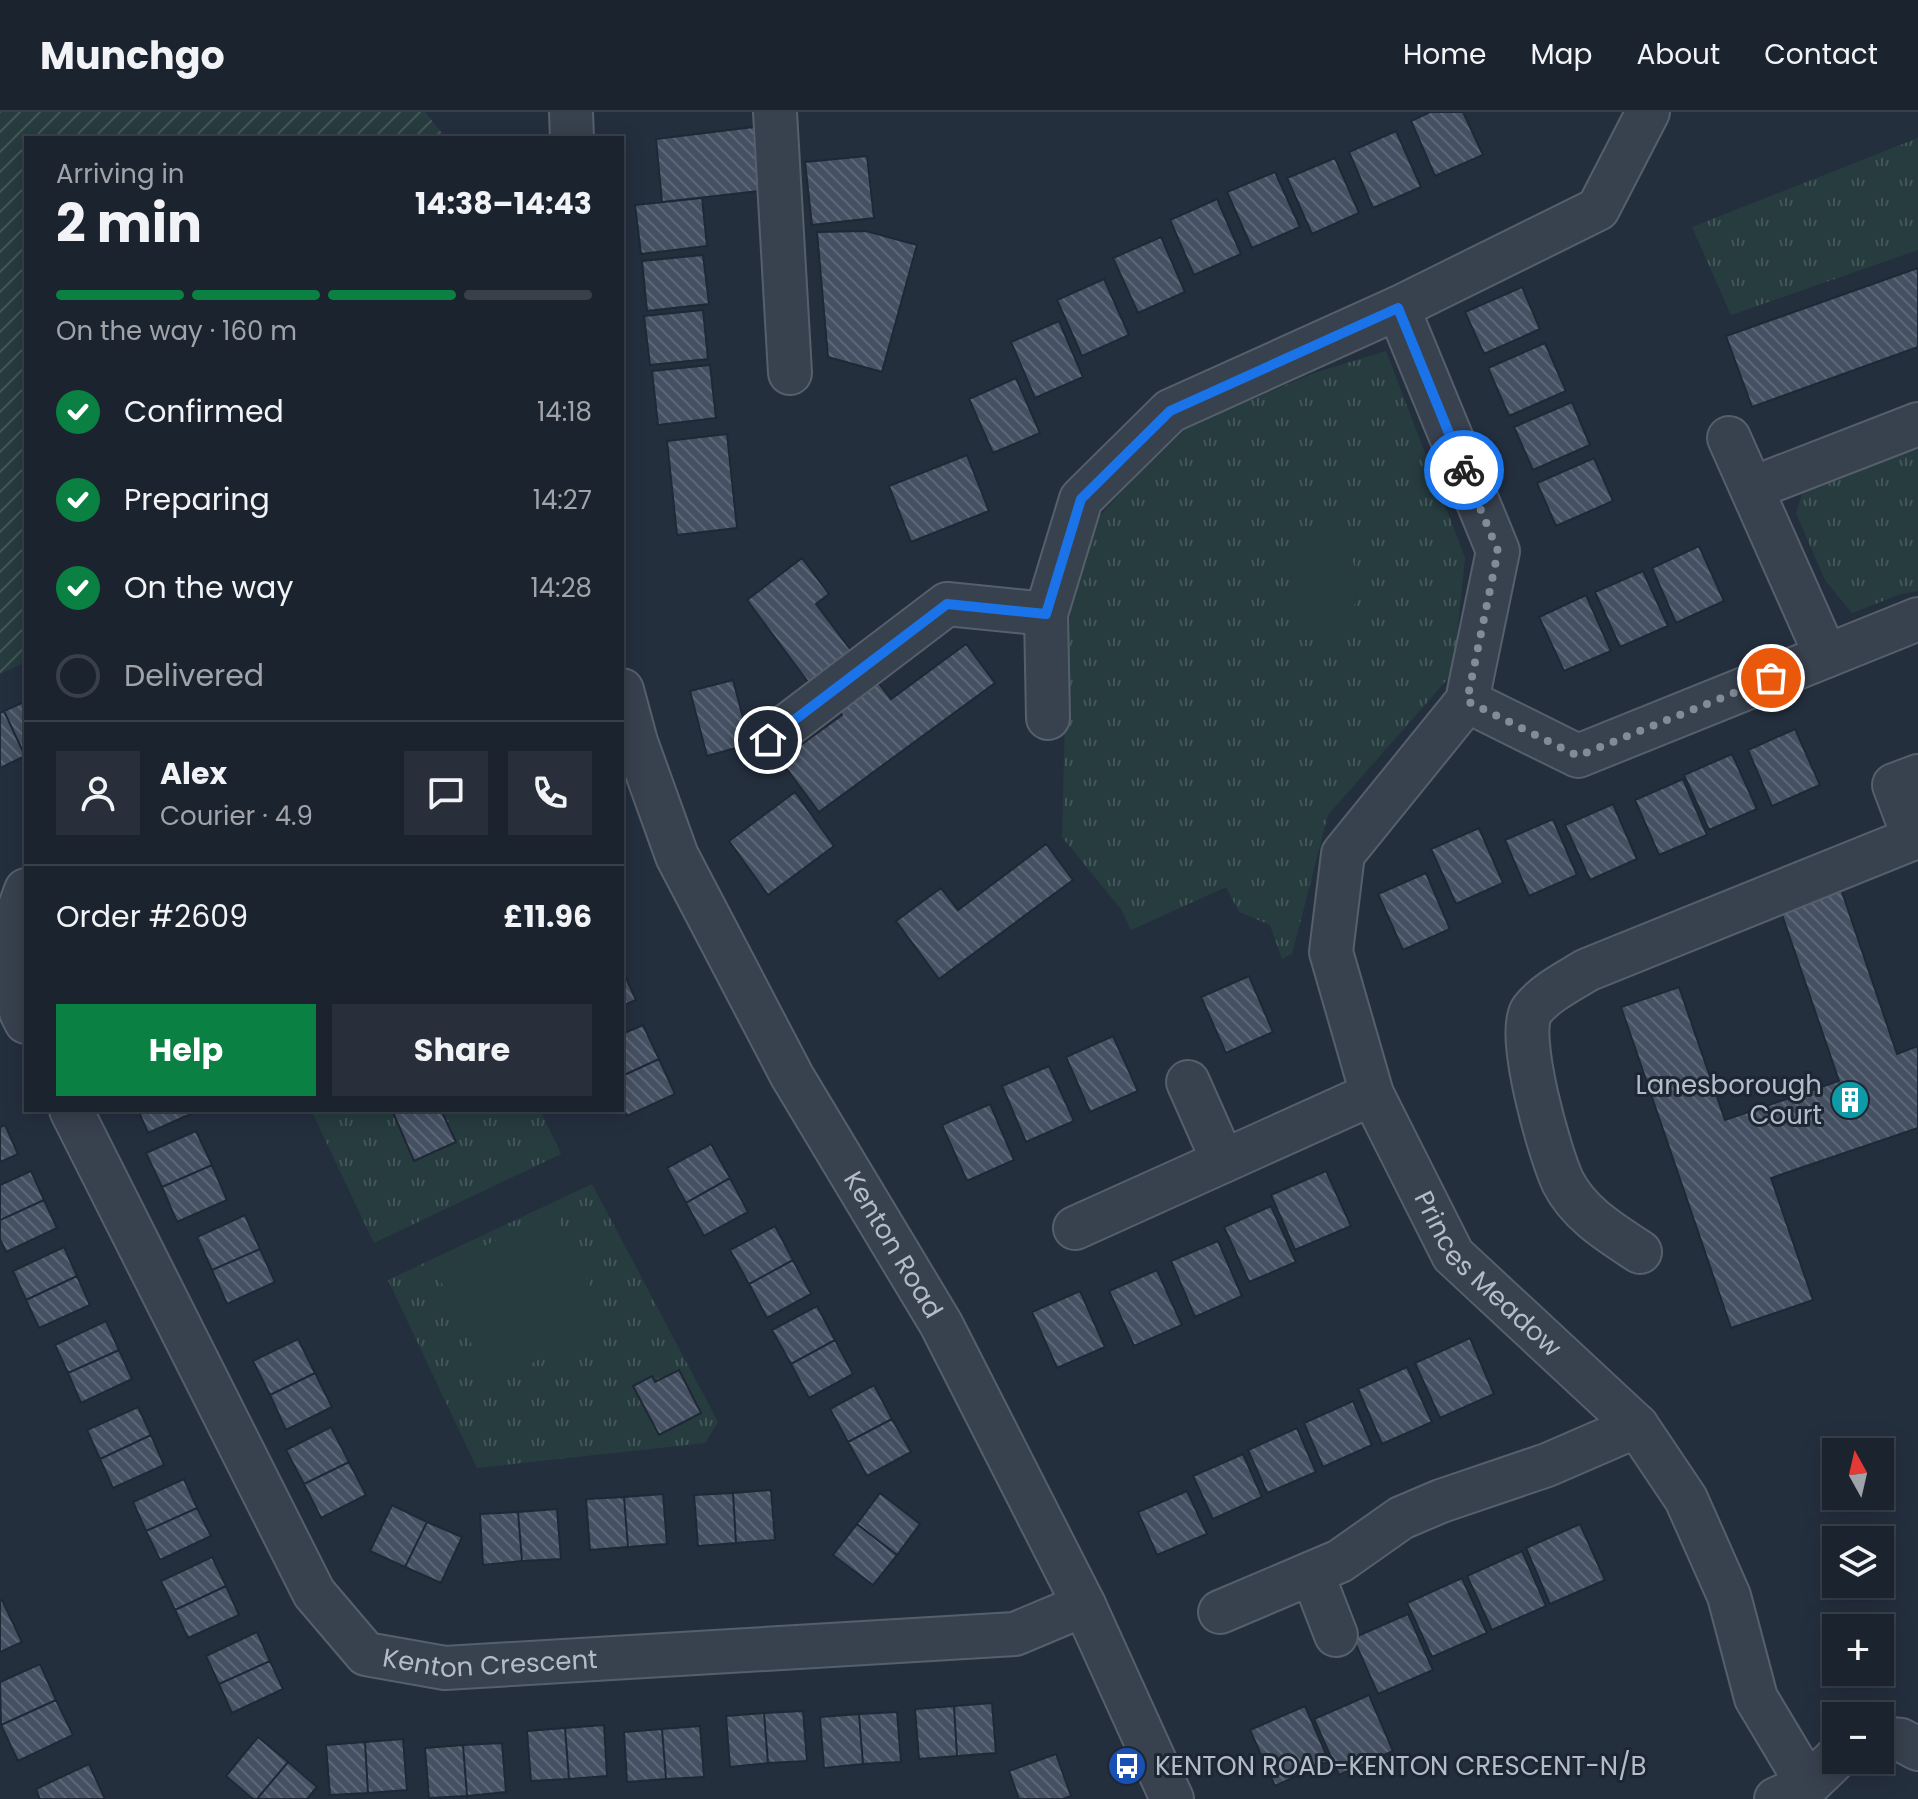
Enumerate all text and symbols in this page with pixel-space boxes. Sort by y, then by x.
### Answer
text: Munchgo [40,29,225,82]
text: Home [1403,35,1486,74]
text: Map [1530,35,1592,74]
text: About [1636,35,1720,74]
text: Contact [1764,35,1878,74]
text: Arriving in [56,156,185,192]
text: 14:38–14:43 [415,182,592,225]
text: 2 min [56,187,202,260]
text: On the way · 160 m [56,313,297,349]
icon: check [56,390,100,434]
text: Confirmed [124,390,284,433]
text: 14:18 [537,394,592,430]
courier [1424,430,1504,510]
icon: bike [1442,448,1486,492]
icon: check [56,478,100,522]
text: Preparing [124,478,270,521]
text: 14:27 [533,482,592,518]
icon: check [56,566,100,610]
text: On the way [124,566,293,609]
text: 14:28 [530,570,592,606]
pin [1737,644,1805,712]
text: Delivered [124,654,264,697]
icon: bag [1749,656,1793,700]
pin [734,706,802,774]
icon: home [746,718,790,762]
button: person [56,751,140,835]
button: chat [404,751,488,835]
button: phone [508,751,592,835]
text: Alex [160,752,227,795]
text: Courier · 4.9 [160,798,313,834]
text: Order #2609 [56,895,248,938]
text: £11.96 [504,895,592,938]
button: Help [56,1004,316,1096]
button: Share [332,1004,592,1096]
place label: Lanesborough Court [1635,1067,1822,1133]
building icon: Lanesborough Court [1829,1079,1871,1121]
street label: Kenton Road [835,1164,951,1325]
street label: Princes Meadow [1406,1185,1569,1365]
north arrow [1822,1438,1894,1510]
map controls [1822,1438,1894,1774]
button: layers [1822,1526,1894,1598]
button: + [1822,1614,1894,1686]
street label: Kenton Crescent [380,1639,599,1686]
button: − [1822,1702,1894,1774]
bus stop icon: KENTON ROAD-KENTON CRESCENT-N/B [1106,1745,1148,1787]
place label: KENTON ROAD-KENTON CRESCENT-N/B [1155,1748,1646,1784]

